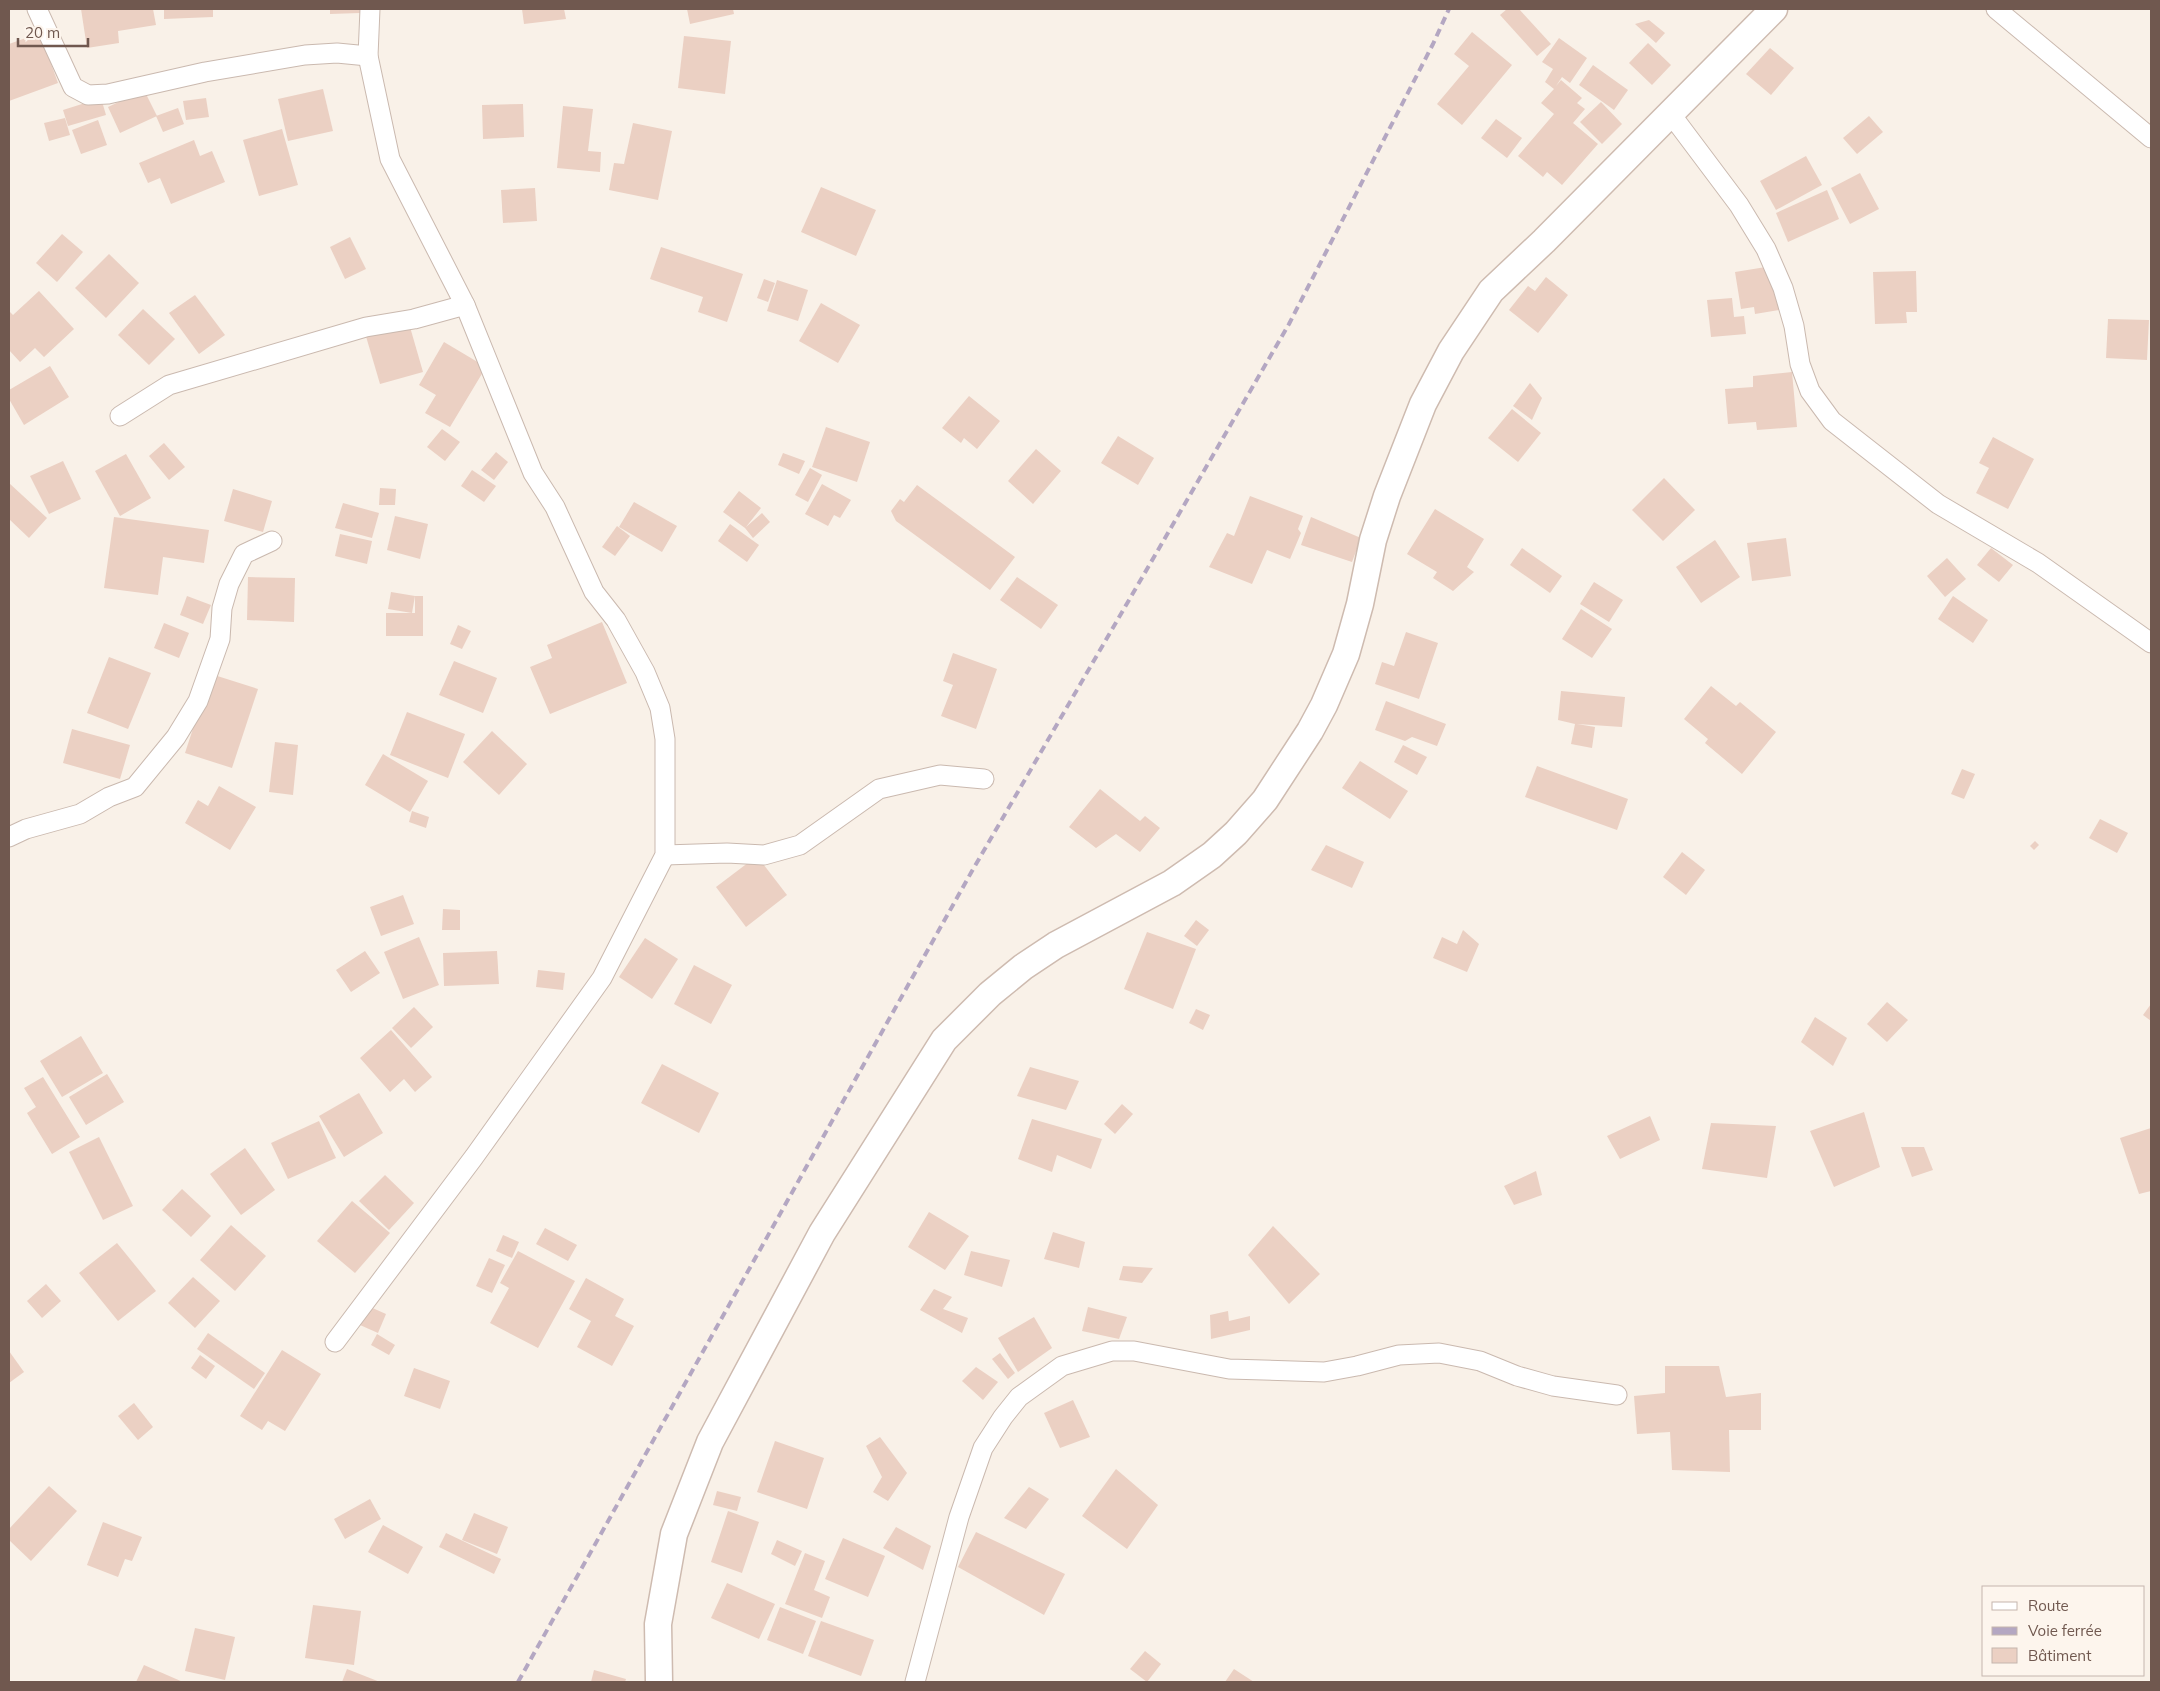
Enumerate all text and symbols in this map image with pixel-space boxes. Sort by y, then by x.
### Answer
scale bar [18,15,88,47]
text: 20 m [25,23,60,42]
legend [1982,1586,2145,1676]
text: Route [2028,1596,2069,1615]
text: Voie ferrée [2028,1621,2102,1640]
text: Bâtiment [2028,1646,2091,1665]

